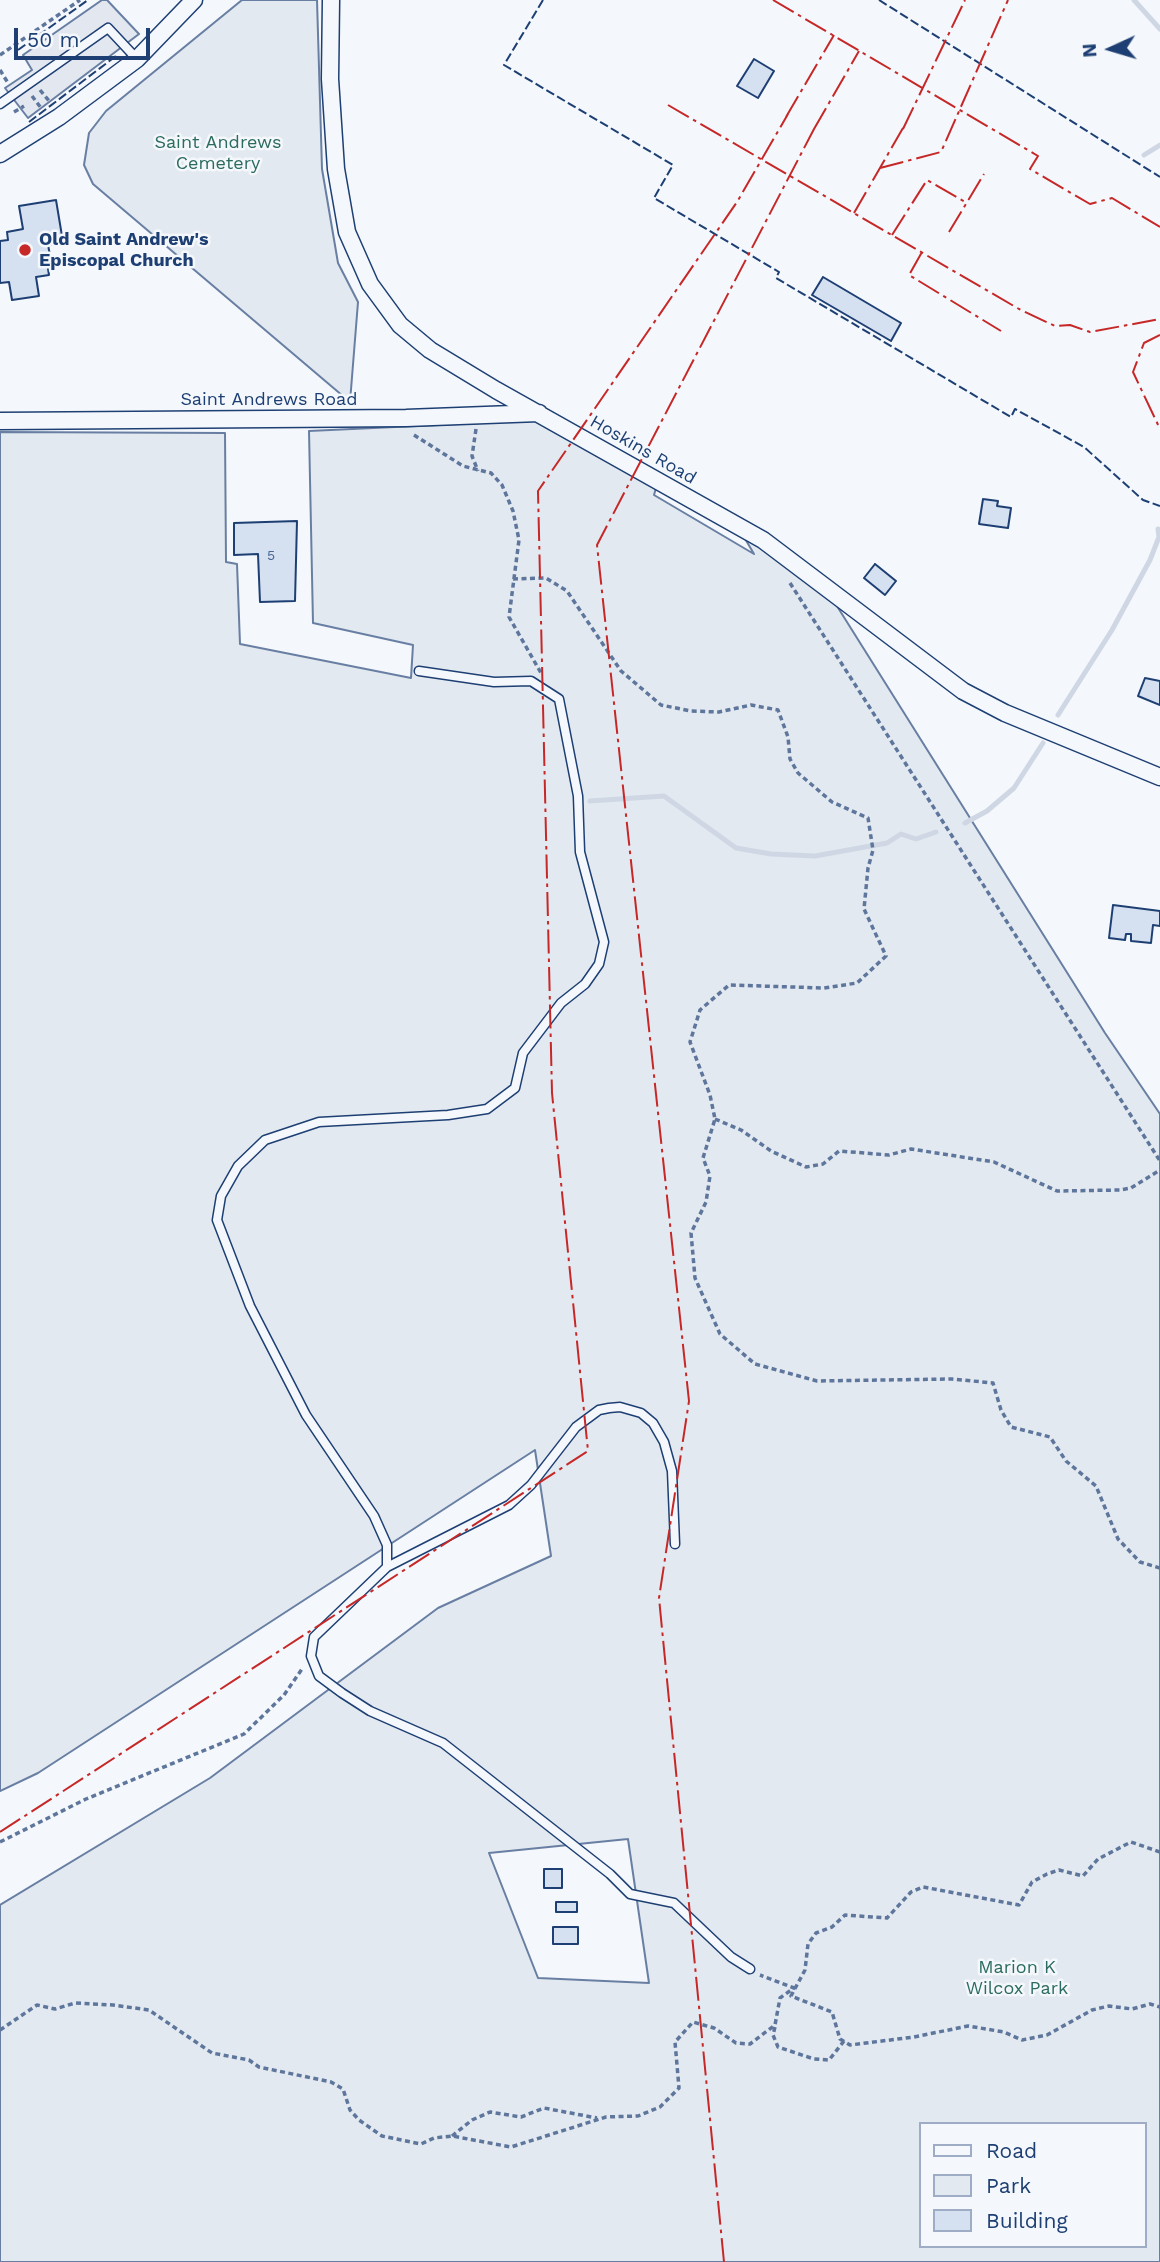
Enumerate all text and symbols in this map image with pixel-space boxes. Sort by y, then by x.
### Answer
scale bar [18,14,154,58]
north arrow [1076,14,1146,84]
text: 50 m [27,27,79,52]
text: N [1078,43,1102,58]
park label: Saint Andrews Cemetery [155,132,281,174]
place label: Old Saint Andrew's Episcopal Church [39,229,209,272]
marker: Old Saint Andrew's Episcopal Church [17,242,33,258]
street label: Saint Andrews Road [181,389,357,411]
street label: Hoskins Road [586,411,700,489]
house number: 5 [267,548,275,564]
park label: Marion K Wilcox Park [966,1957,1068,2000]
legend [918,2122,1146,2248]
text: Road [986,2138,1037,2163]
text: Park [986,2173,1031,2198]
text: Building [986,2208,1068,2233]

